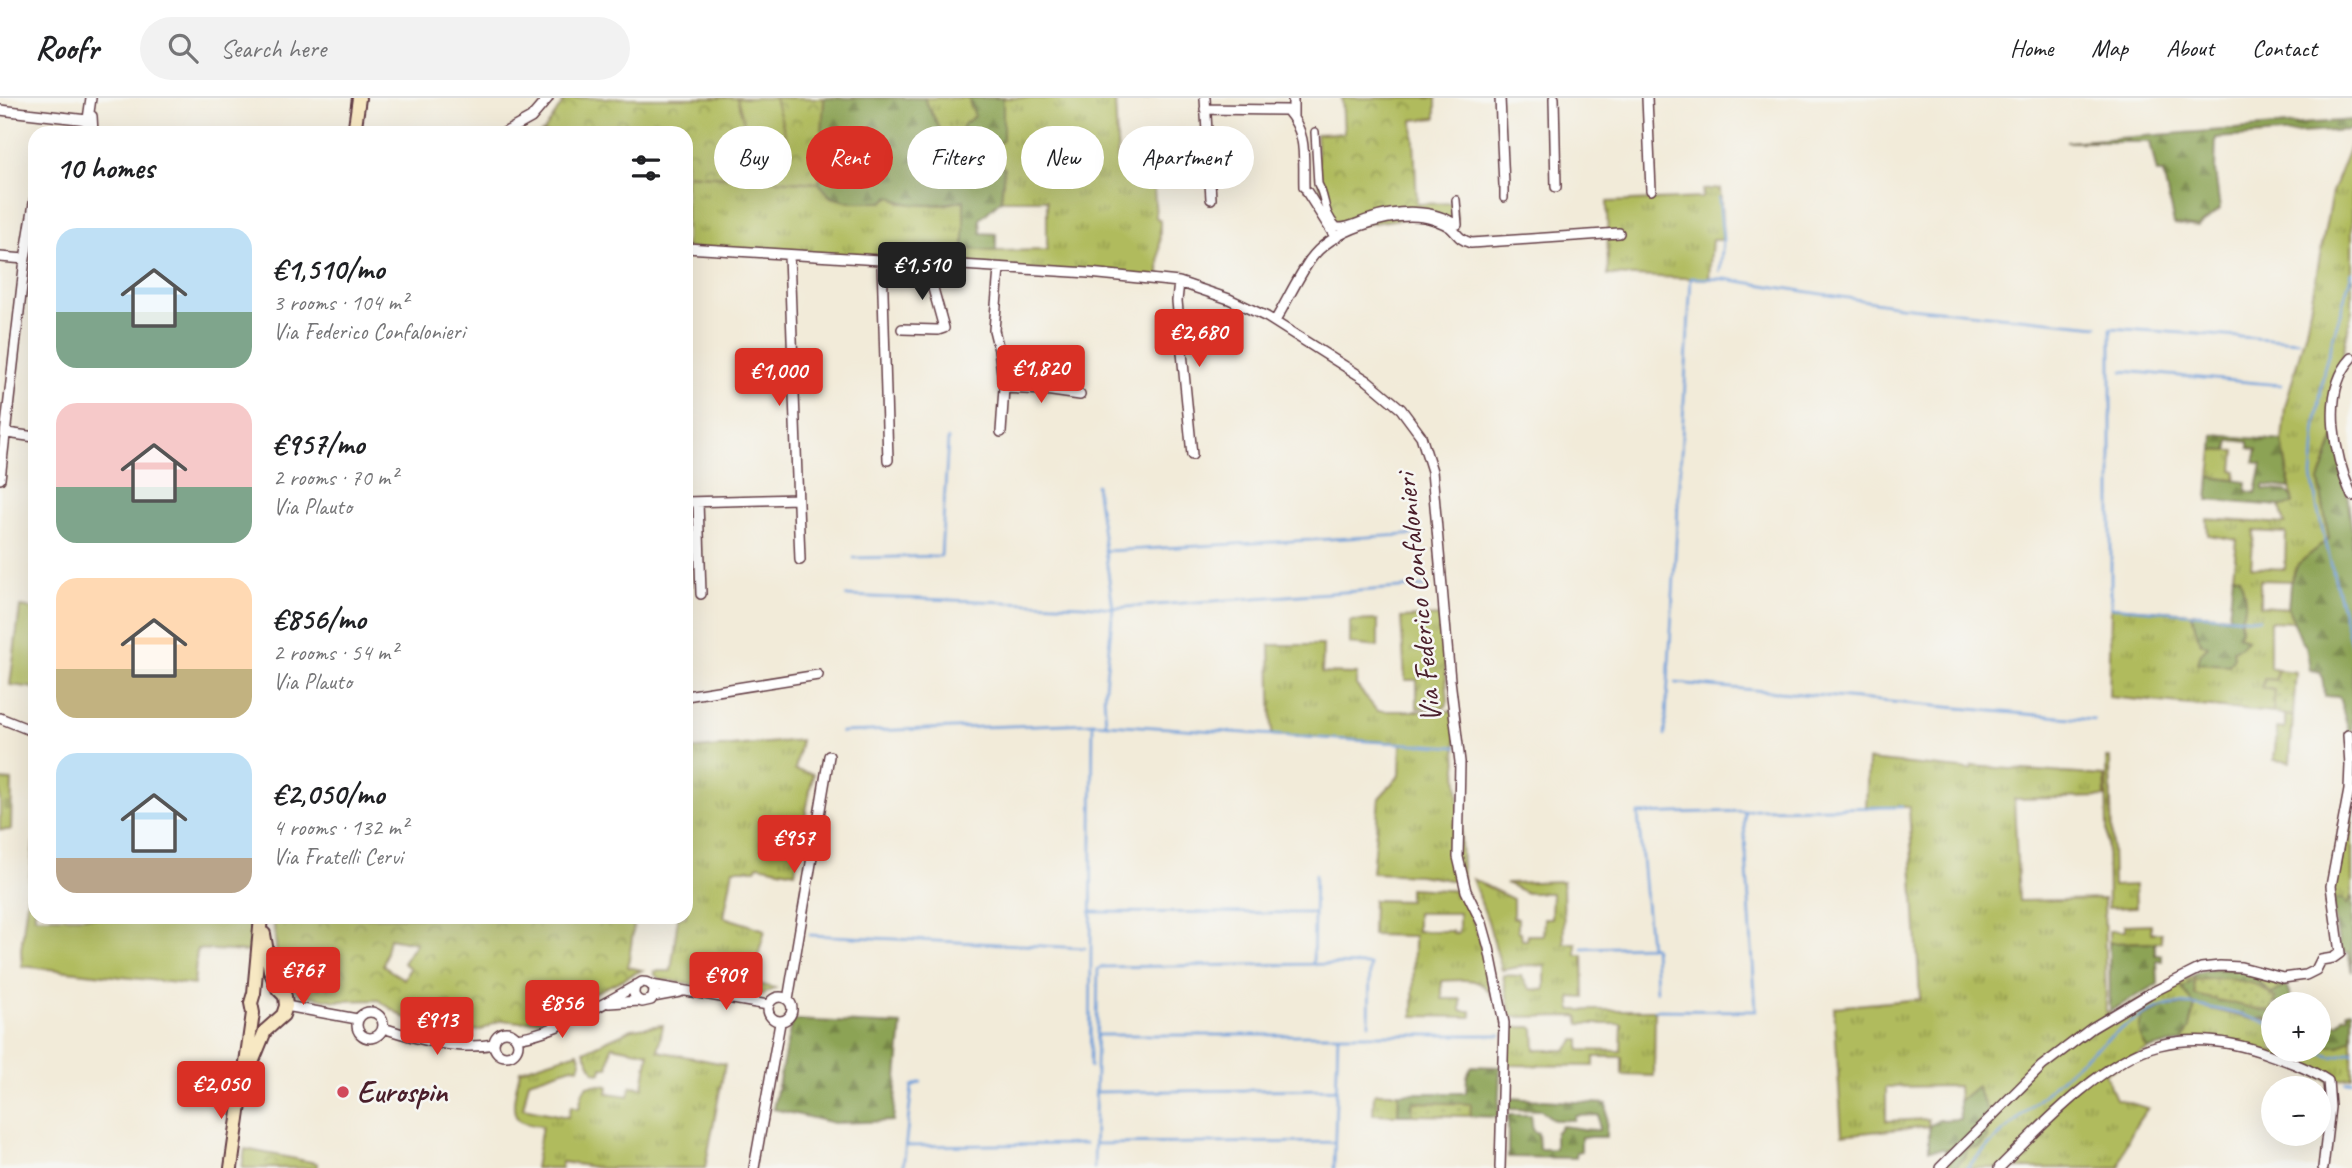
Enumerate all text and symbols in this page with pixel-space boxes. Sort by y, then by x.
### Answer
search box [140,17,630,80]
text: Roofr [35,27,98,69]
icon: search [164,29,202,67]
text: Search here [220,32,326,65]
text: Home [2010,33,2053,63]
text: Map [2091,33,2128,63]
text: About [2166,33,2214,63]
text: Contact [2252,33,2317,63]
chip: Buy [714,126,792,189]
chip: Rent [806,126,893,189]
chip: Filters [907,126,1007,189]
chip: New [1021,126,1104,189]
chip: Apartment [1118,126,1254,189]
text: 10 homes [56,149,154,187]
icon: filters [627,149,665,187]
pin: €1,510 [865,242,979,302]
text: €1,510/mo [273,250,384,288]
text: €1,510 [894,250,950,279]
icon: home [112,256,196,340]
text: 3 rooms · 104 m² [273,288,408,317]
pin: €2,680 [1142,310,1256,369]
text: Via Federico Confalonieri [273,317,465,346]
text: €2,680 [1171,317,1227,346]
pin: €1,820 [984,345,1098,405]
pin: €1,000 [722,348,836,408]
text: €1,820 [1013,353,1069,382]
text: €1,000 [751,356,807,385]
text: €957/mo [273,425,364,463]
icon: home [112,431,196,515]
text: 2 rooms · 70 m² [273,463,397,492]
street label: Via Federico Confalonieri [1386,468,1450,724]
text: Via Plauto [273,492,352,521]
text: €856/mo [273,600,366,638]
icon: home [112,606,196,690]
text: 2 rooms · 54 m² [273,638,397,667]
text: Via Plauto [273,667,352,696]
text: €2,050/mo [273,775,384,813]
icon: home [112,781,196,865]
text: 4 rooms · 132 m² [273,813,408,842]
pin: €957 [753,816,835,875]
text: €957 [774,823,814,852]
text: Via Fratelli Cervi [273,842,403,871]
pin: €767 [262,948,344,1007]
pin: €909 [685,953,767,1012]
text: €767 [282,955,324,984]
text: €909 [706,960,746,989]
pin: €856 [521,981,603,1040]
text: €856 [541,988,583,1017]
map controls [2261,992,2331,1146]
button: + [2261,992,2331,1062]
pin: €913 [396,998,478,1057]
text: €913 [416,1005,458,1034]
pin: €2,050 [164,1062,278,1121]
text: €2,050 [193,1069,249,1098]
place label: Eurospin [357,1073,448,1111]
button: − [2261,1076,2331,1146]
marker: Eurospin [335,1084,351,1100]

